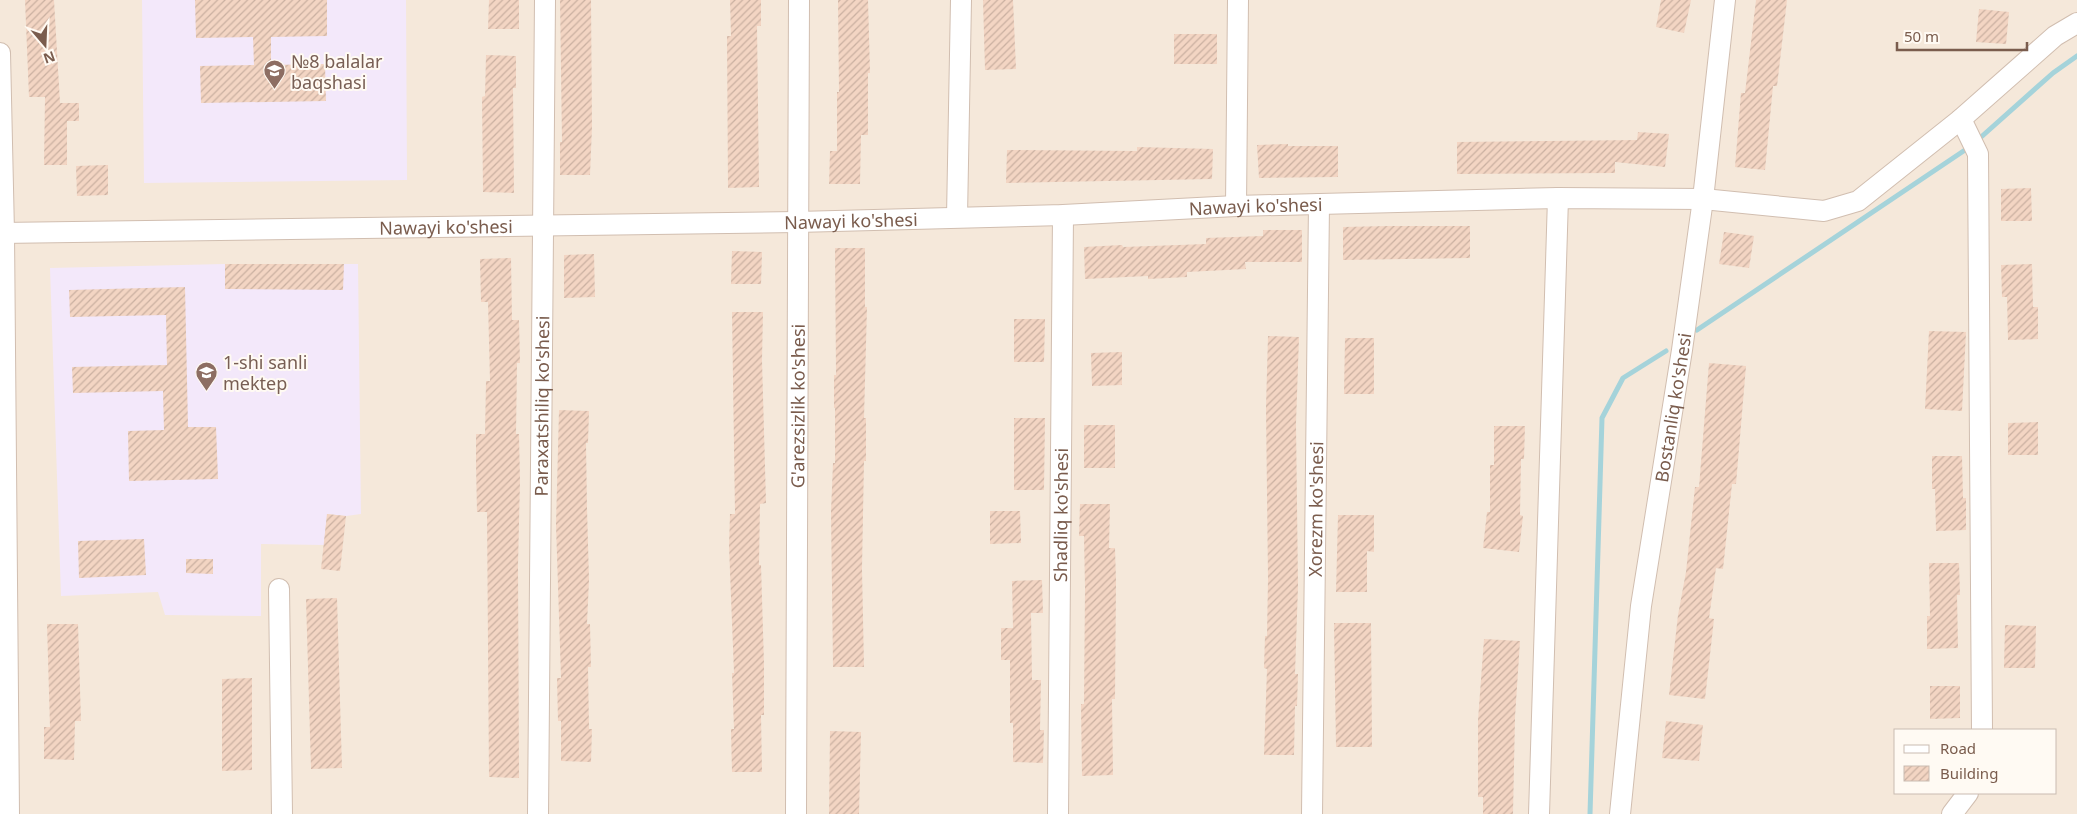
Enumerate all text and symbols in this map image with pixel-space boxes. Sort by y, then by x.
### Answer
north arrow [20,20,70,70]
scale bar [1897,20,2027,52]
text: 50 m [1904,26,1939,46]
text: N [41,47,58,69]
place label: №8 balalar baqshasi [291,49,383,94]
school or university icon: №8 balalar baqshasi [263,59,287,90]
street label: Nawayi ko'shesi [1188,192,1323,220]
street label: Nawayi ko'shesi [784,207,918,234]
street label: Nawayi ko'shesi [379,214,513,240]
street label: Paraxatshiliq ko'shesi [529,315,554,497]
street label: G'arezsizlik ko'shesi [785,324,810,488]
street label: Bostanliq ko'shesi [1649,331,1696,484]
place label: 1-shi sanli mektep [223,350,307,395]
school or university icon: 1-shi sanli mektep [195,360,219,391]
street label: Xorezm ko'shesi [1303,441,1328,577]
street label: Shadliq ko'shesi [1048,448,1073,582]
legend [1894,729,2057,794]
text: Road [1940,738,1976,758]
text: Building [1940,763,1998,783]

